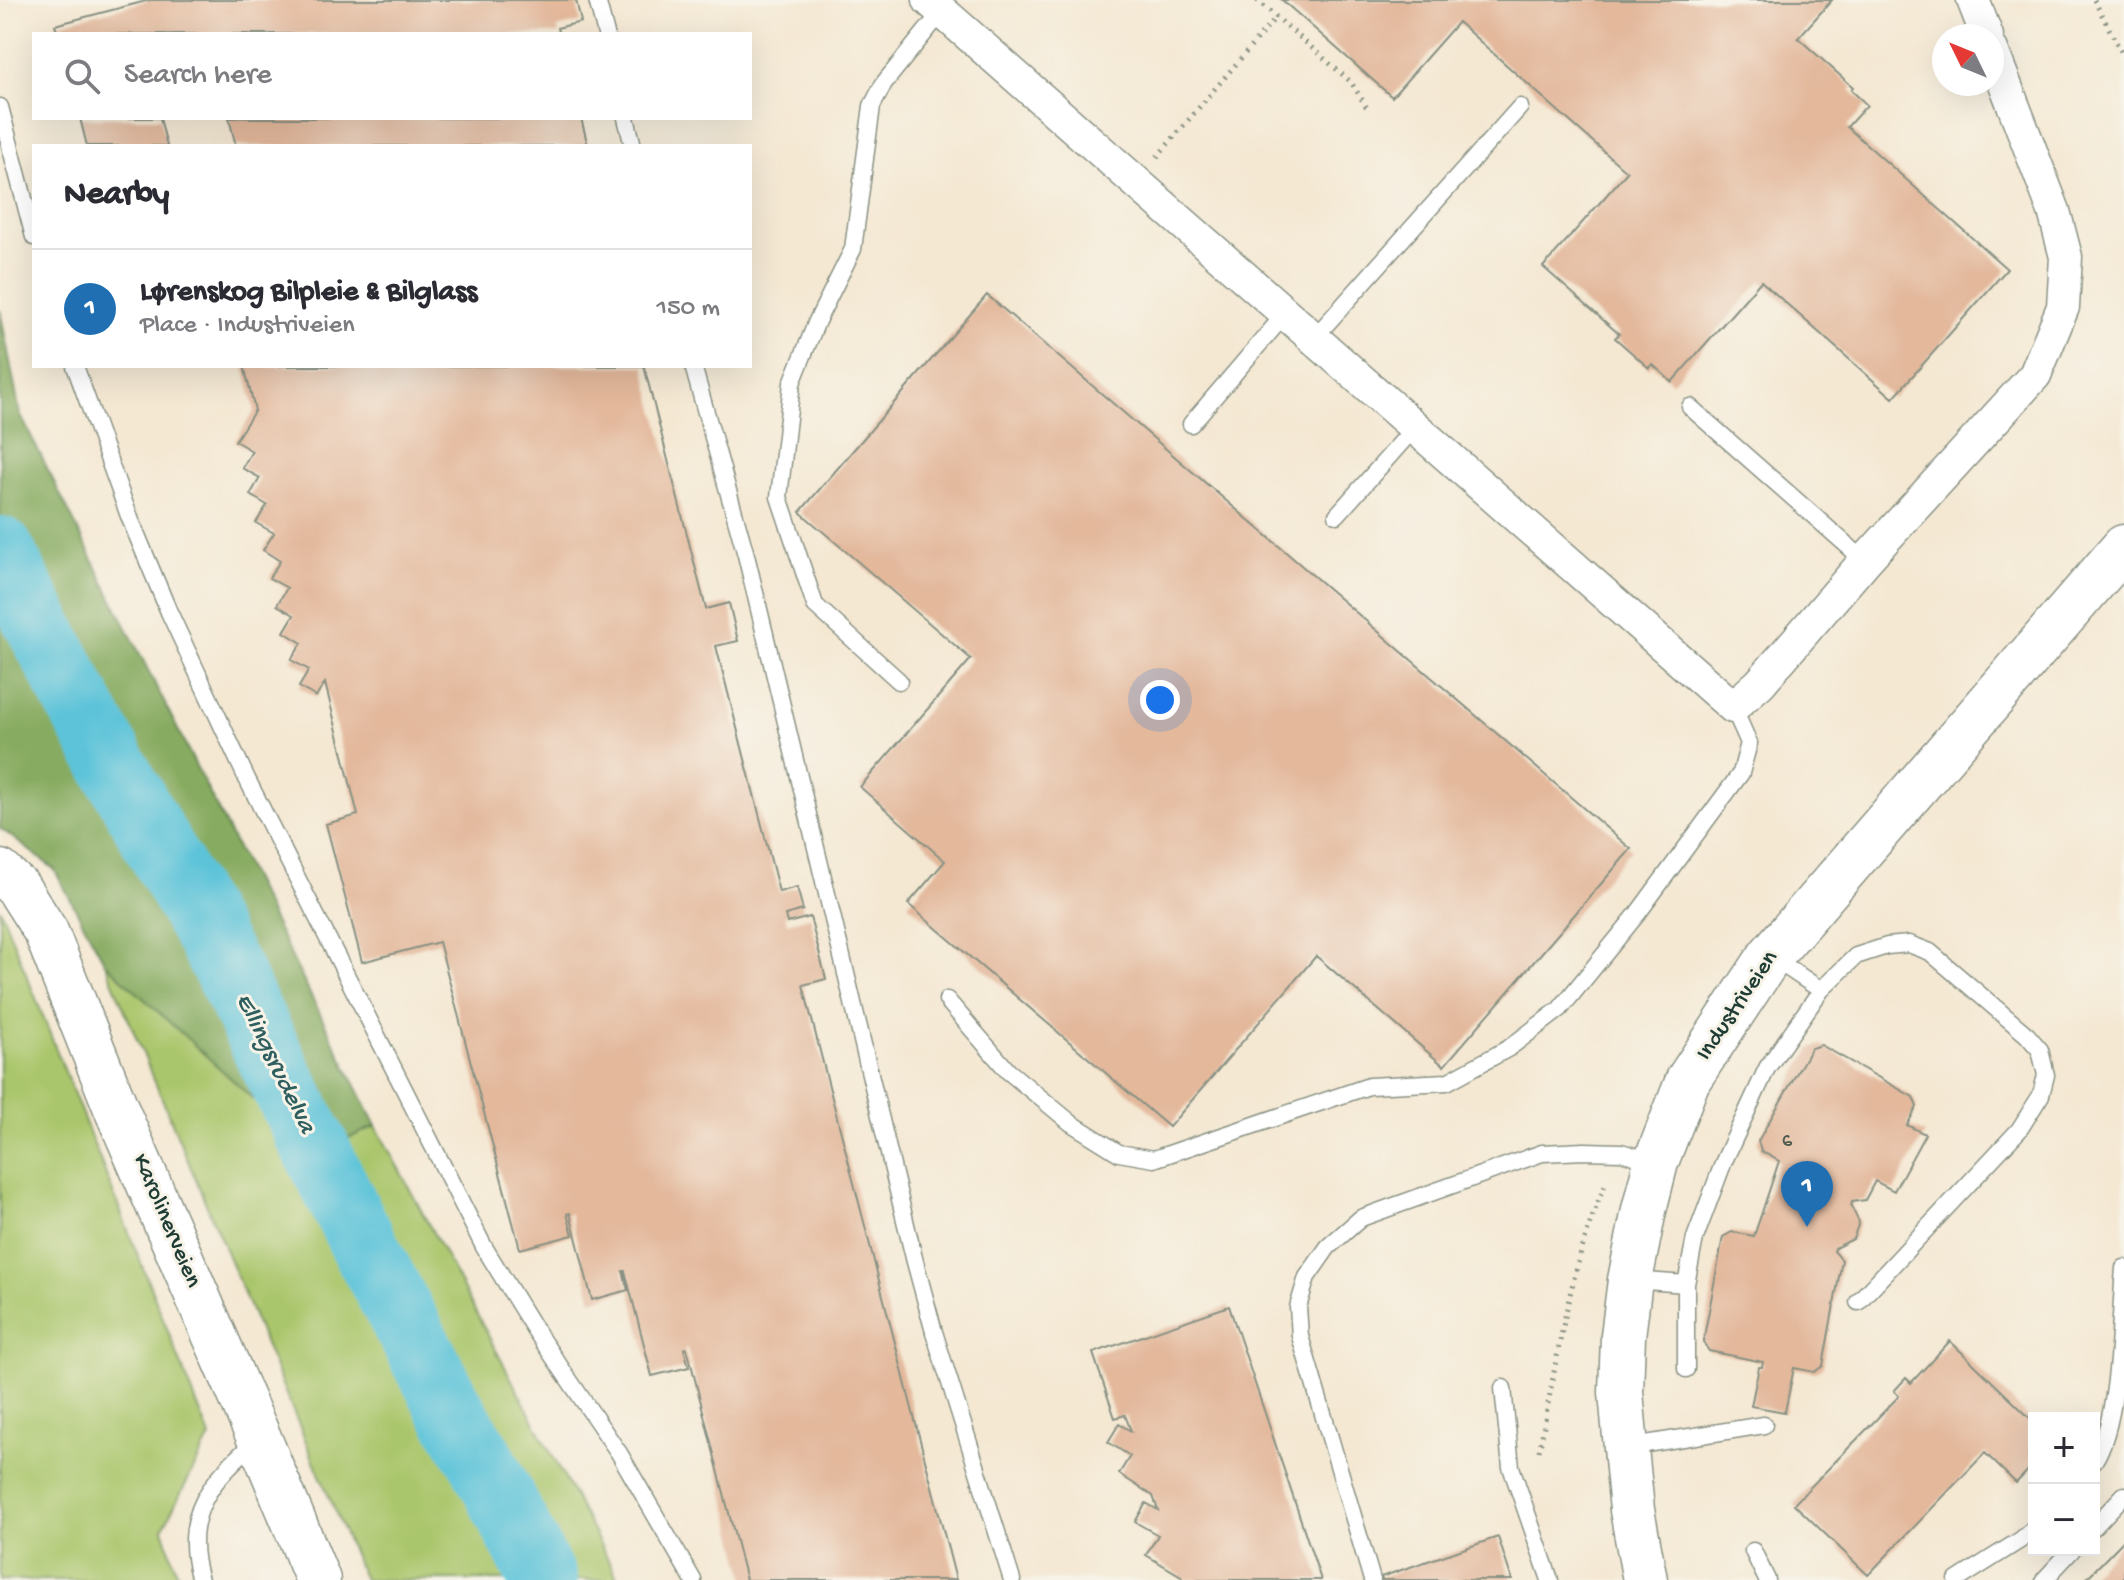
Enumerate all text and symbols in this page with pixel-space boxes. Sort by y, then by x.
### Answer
north arrow [1932,24,2004,96]
search box [32,32,752,120]
icon: search [60,54,104,98]
text: Search here [124,59,272,94]
text: Nearby [64,176,169,216]
text: Lørenskog Bilpleie & Bilglass [140,276,477,311]
text: 1 [85,294,95,325]
text: 150 m [656,294,720,325]
text: Place · Industriveien [140,311,355,342]
your location [1140,680,1180,720]
street label: Industriveien [1691,945,1786,1067]
water label: Ellingsrudelva [227,989,322,1140]
house number: 6 [1782,1131,1793,1154]
street label: Karolinerveien [125,1150,207,1293]
pin: 1 [1781,1161,1833,1227]
map controls [2028,1412,2100,1556]
button: + [2028,1412,2100,1484]
button: − [2028,1484,2100,1556]

